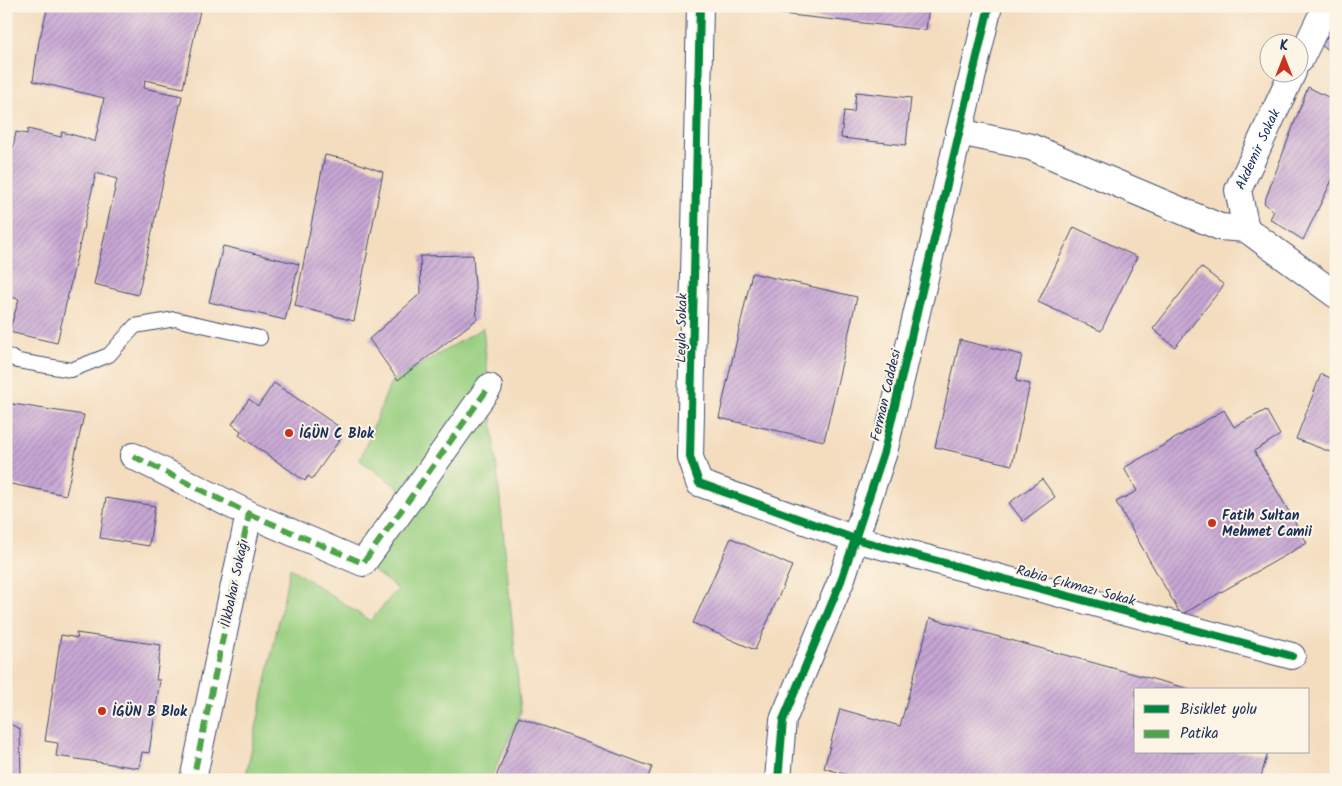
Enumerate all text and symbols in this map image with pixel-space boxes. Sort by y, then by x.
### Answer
north arrow [1260,32,1310,82]
text: K [1280,35,1289,57]
street label: Akdemir Sokak [1230,105,1286,193]
street label: Leyla Sokak [670,293,694,363]
street label: Ferman Caddesi [865,347,907,443]
place label: İGÜN C Blok [299,423,375,445]
marker: İGÜN C Blok [283,427,295,439]
place label: Fatih Sultan Mehmet Camii [1222,505,1312,543]
marker: Fatih Sultan Mehmet Camii [1206,517,1218,529]
street label: İlkbahar Sokağı [215,537,255,629]
street label: Rabia Çıkmazı Sokak [1014,559,1138,613]
legend [1134,688,1310,754]
text: Bisiklet yolu [1180,698,1257,722]
place label: İGÜN B Blok [112,701,188,723]
marker: İGÜN B Blok [96,705,108,717]
text: Patika [1180,722,1219,746]

